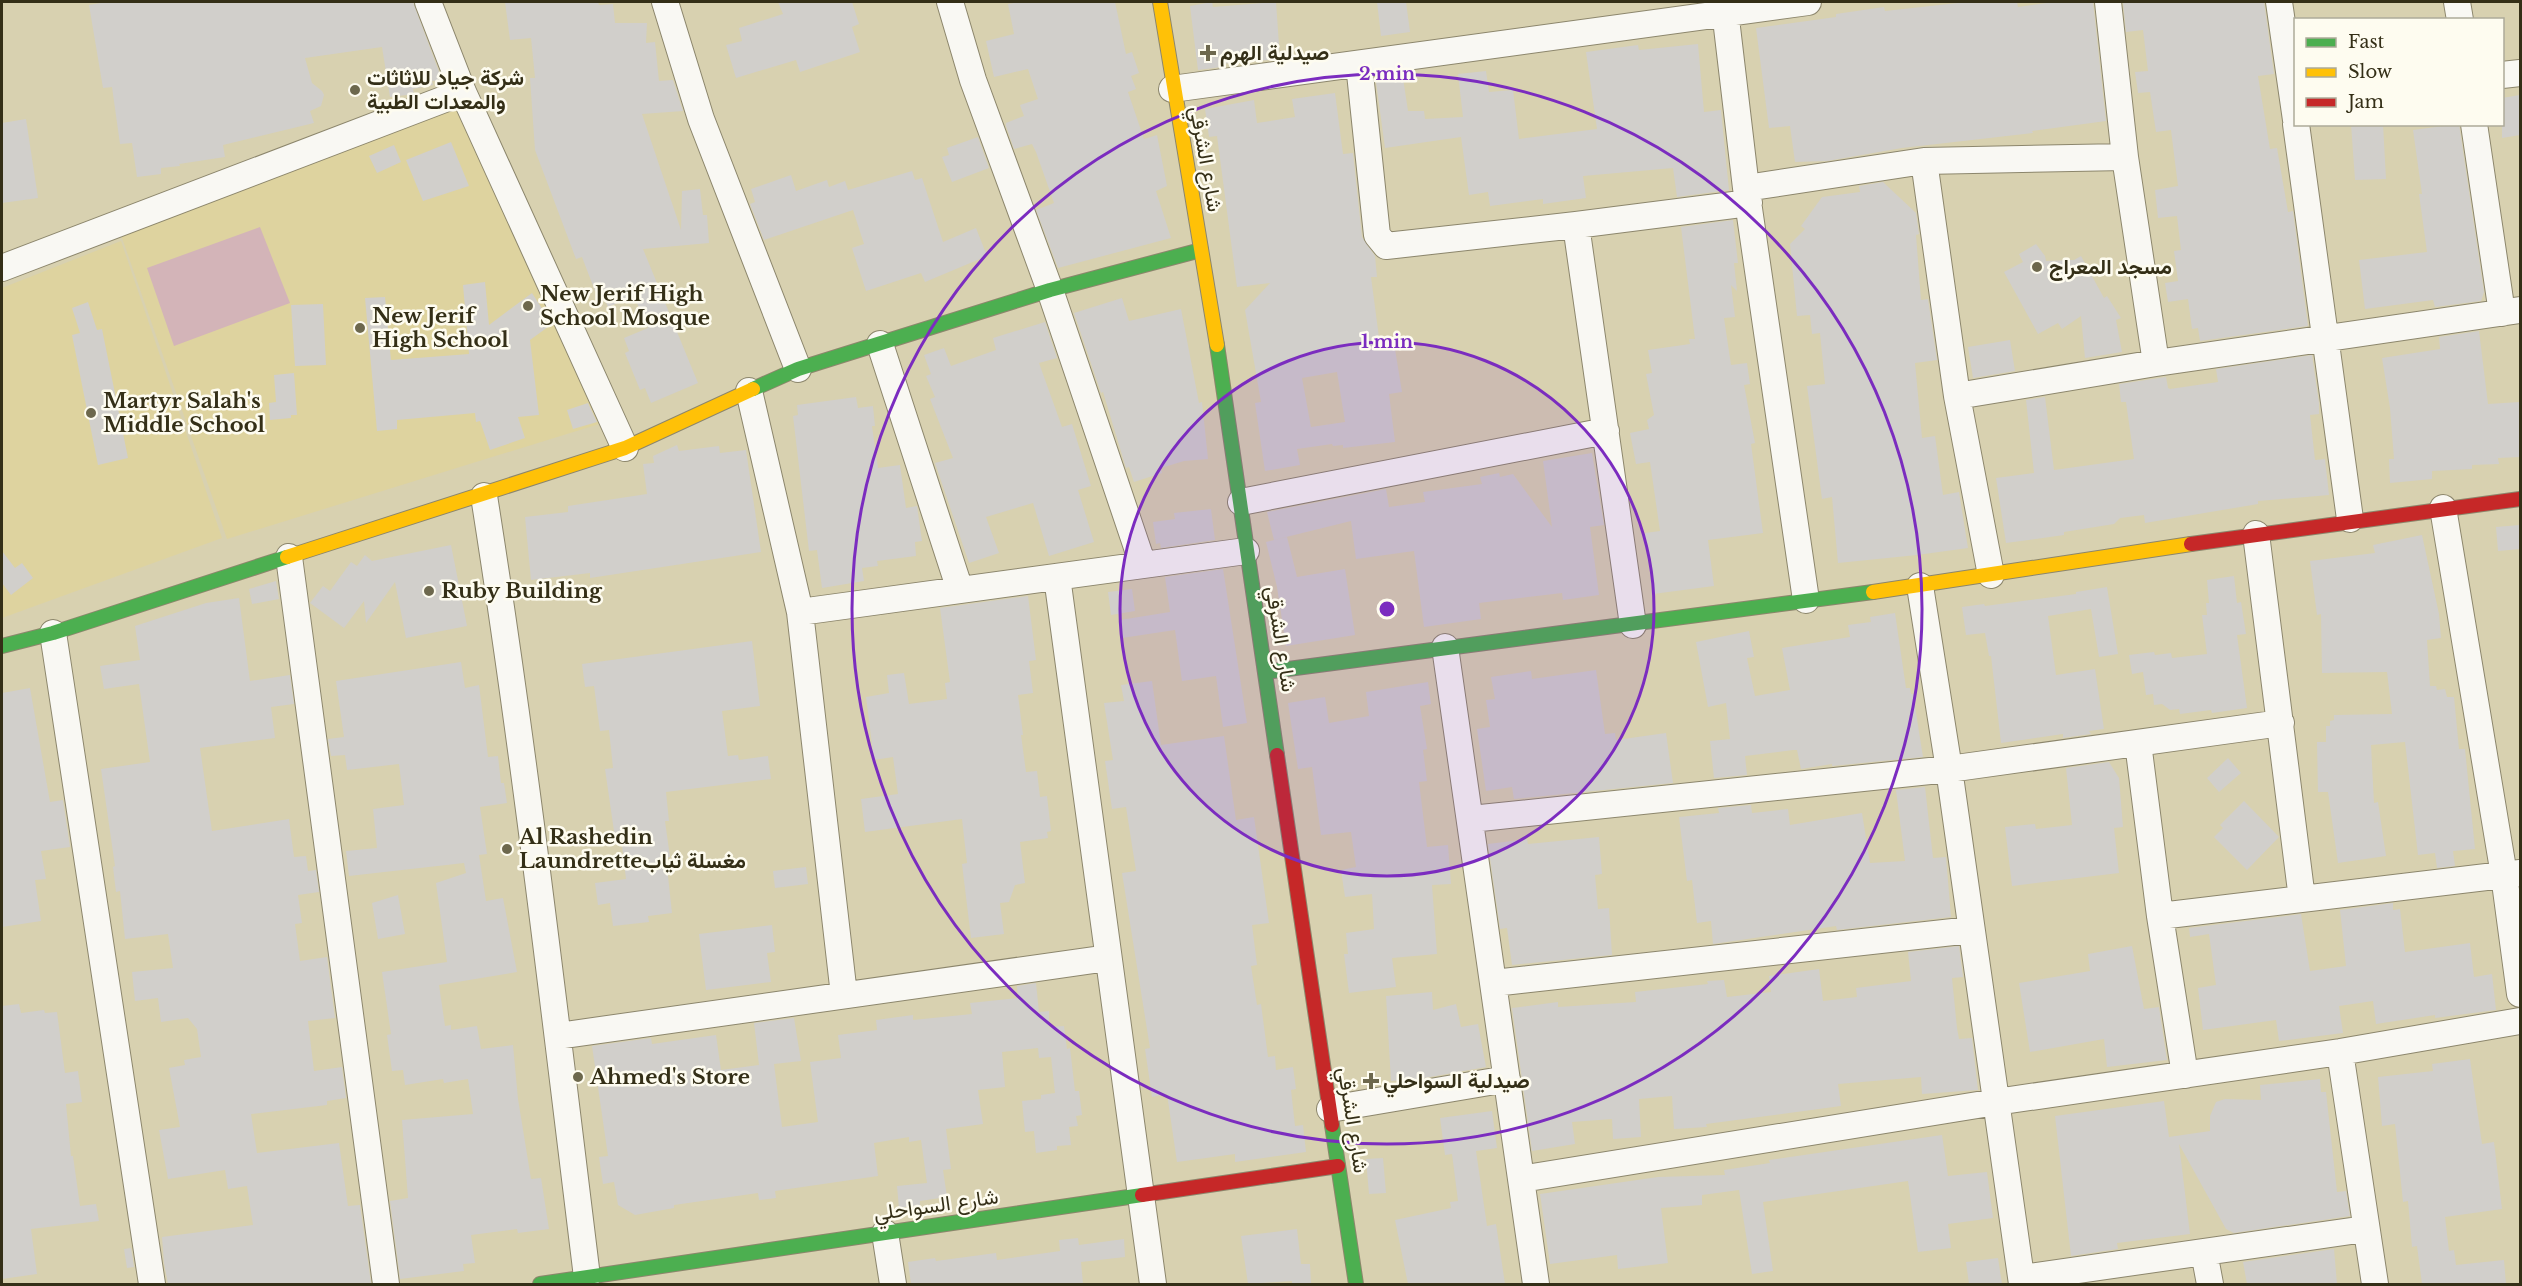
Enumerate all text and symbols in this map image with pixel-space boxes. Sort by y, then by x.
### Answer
legend [2294,18,2504,126]
text: Fast [2348,31,2385,53]
place label: صيدلية الهرم [1220,40,1329,67]
marker: صيدلية الهرم [1201,46,1215,60]
text: Slow [2348,61,2393,83]
text: 2 min [1359,63,1415,85]
place label: شركة جياد للاثاثات والمعدات الطبية [367,65,524,115]
marker: شركة جياد للاثاثات والمعدات الطبية [348,83,362,97]
text: Jam [2346,91,2384,113]
street label: شارع الشرقي [1180,104,1228,215]
place label: مسجد المعراج [2049,254,2172,281]
marker: مسجد المعراج [2030,260,2044,274]
place label: New Jerif High School Mosque [540,281,710,331]
marker: New Jerif High School Mosque [521,299,535,313]
place label: New Jerif High School [372,303,509,353]
marker: New Jerif High School [353,321,367,335]
text: 1 min [1361,331,1413,353]
place label: Martyr Salah's Middle School [103,388,266,438]
marker: Martyr Salah's Middle School [84,406,98,420]
place label: Ruby Building [441,578,603,604]
marker: Ruby Building [422,584,436,598]
street label: شارع الشرقي [1256,584,1302,694]
centre of rings [1377,599,1397,619]
place label: Al Rashedin Laundretteمغسلة ثياب [518,824,746,874]
marker: Al Rashedin Laundretteمغسلة ثياب [500,842,514,856]
place label: Ahmed's Store [589,1064,750,1090]
street label: شارع الشرقي [1328,1065,1374,1175]
place label: صيدلية السواحلي [1383,1068,1530,1098]
marker: Ahmed's Store [571,1070,585,1084]
marker: صيدلية السواحلي [1364,1074,1378,1088]
street label: شارع السواحلي [872,1183,1001,1231]

